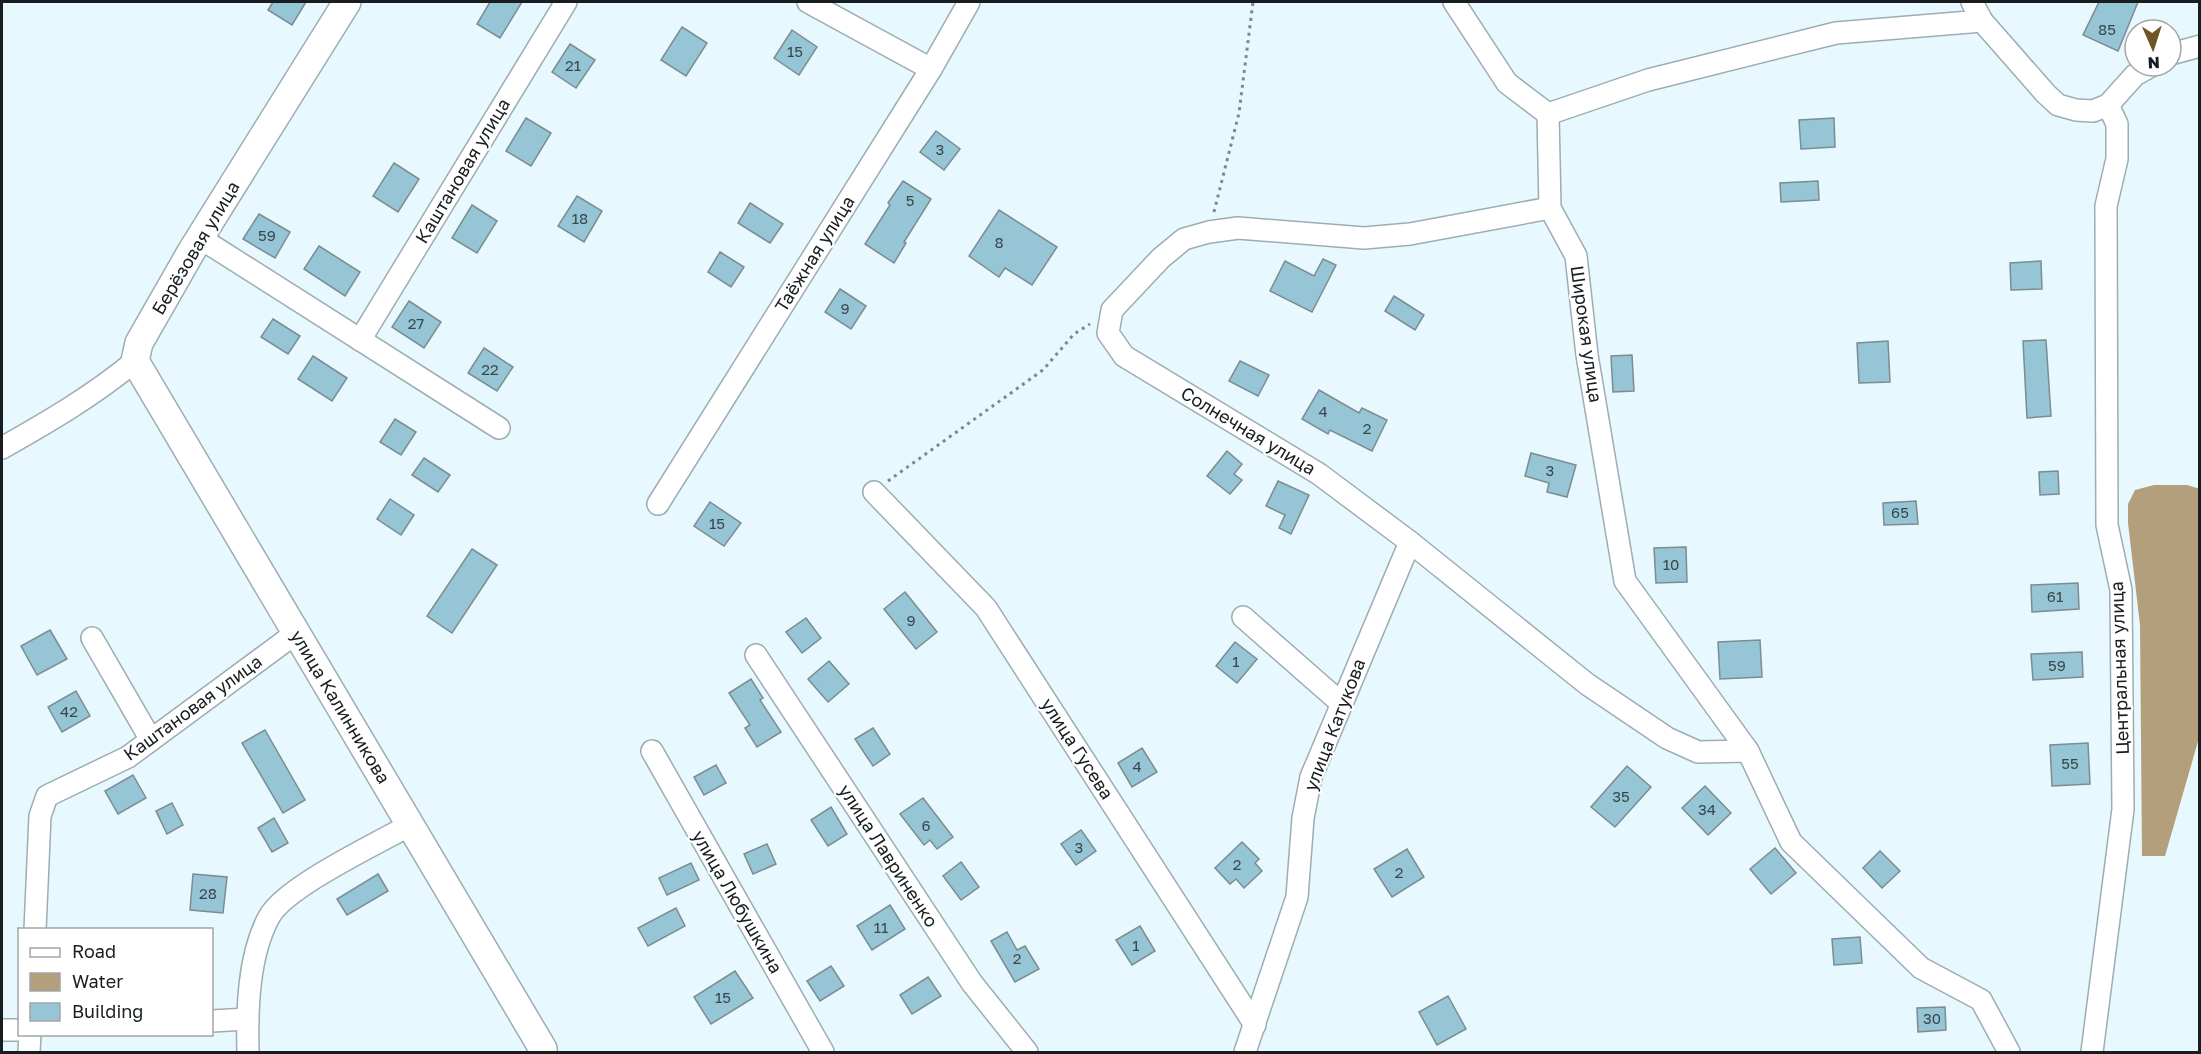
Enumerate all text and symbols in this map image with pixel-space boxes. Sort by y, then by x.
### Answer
north arrow [2123,18,2183,78]
house number: 85 [2098,20,2116,38]
house number: 15 [787,42,803,60]
text: N [2147,53,2160,73]
house number: 21 [565,56,581,74]
street label: Каштановая улица [410,94,514,247]
house number: 3 [936,140,944,158]
street label: Берёзовая улица [147,177,244,318]
street label: Таёжная улица [770,191,859,316]
house number: 5 [906,191,914,209]
house number: 18 [572,209,588,227]
house number: 59 [258,226,276,244]
house number: 8 [994,233,1004,251]
street label: Широкая улица [1566,264,1607,404]
house number: 9 [840,299,850,317]
house number: 27 [408,314,424,332]
house number: 22 [481,360,499,378]
street label: Солнечная улица [1177,381,1320,479]
house number: 4 [1318,402,1328,420]
house number: 2 [1363,419,1371,437]
house number: 3 [1546,461,1554,479]
house number: 65 [1891,503,1909,521]
house number: 15 [709,514,725,532]
house number: 10 [1663,555,1679,573]
street label: Центральная улица [2105,581,2133,755]
house number: 61 [2047,587,2063,605]
house number: 9 [906,611,916,629]
street label: улица Калинникова [286,626,395,787]
street label: Каштановая улица [119,650,266,765]
house number: 1 [1232,652,1240,670]
street label: улица Катукова [1299,655,1369,794]
house number: 59 [2048,656,2066,674]
street label: улица Гусева [1037,694,1119,803]
house number: 42 [60,702,78,720]
house number: 55 [2061,754,2079,772]
house number: 4 [1132,757,1142,775]
street label: улица Лавриненко [834,780,943,931]
house number: 35 [1612,787,1630,805]
house number: 34 [1698,800,1716,818]
house number: 6 [921,816,931,834]
street label: улица Любушкина [688,826,788,977]
house number: 3 [1075,838,1083,856]
house number: 2 [1233,855,1241,873]
house number: 2 [1395,863,1403,881]
house number: 28 [199,884,217,902]
house number: 11 [874,918,888,936]
legend [18,928,213,1036]
house number: 1 [1132,936,1140,954]
text: Road [72,940,116,962]
house number: 2 [1013,949,1021,967]
text: Water [72,970,123,992]
house number: 15 [715,988,731,1006]
text: Building [72,1000,143,1022]
house number: 30 [1923,1009,1941,1027]

